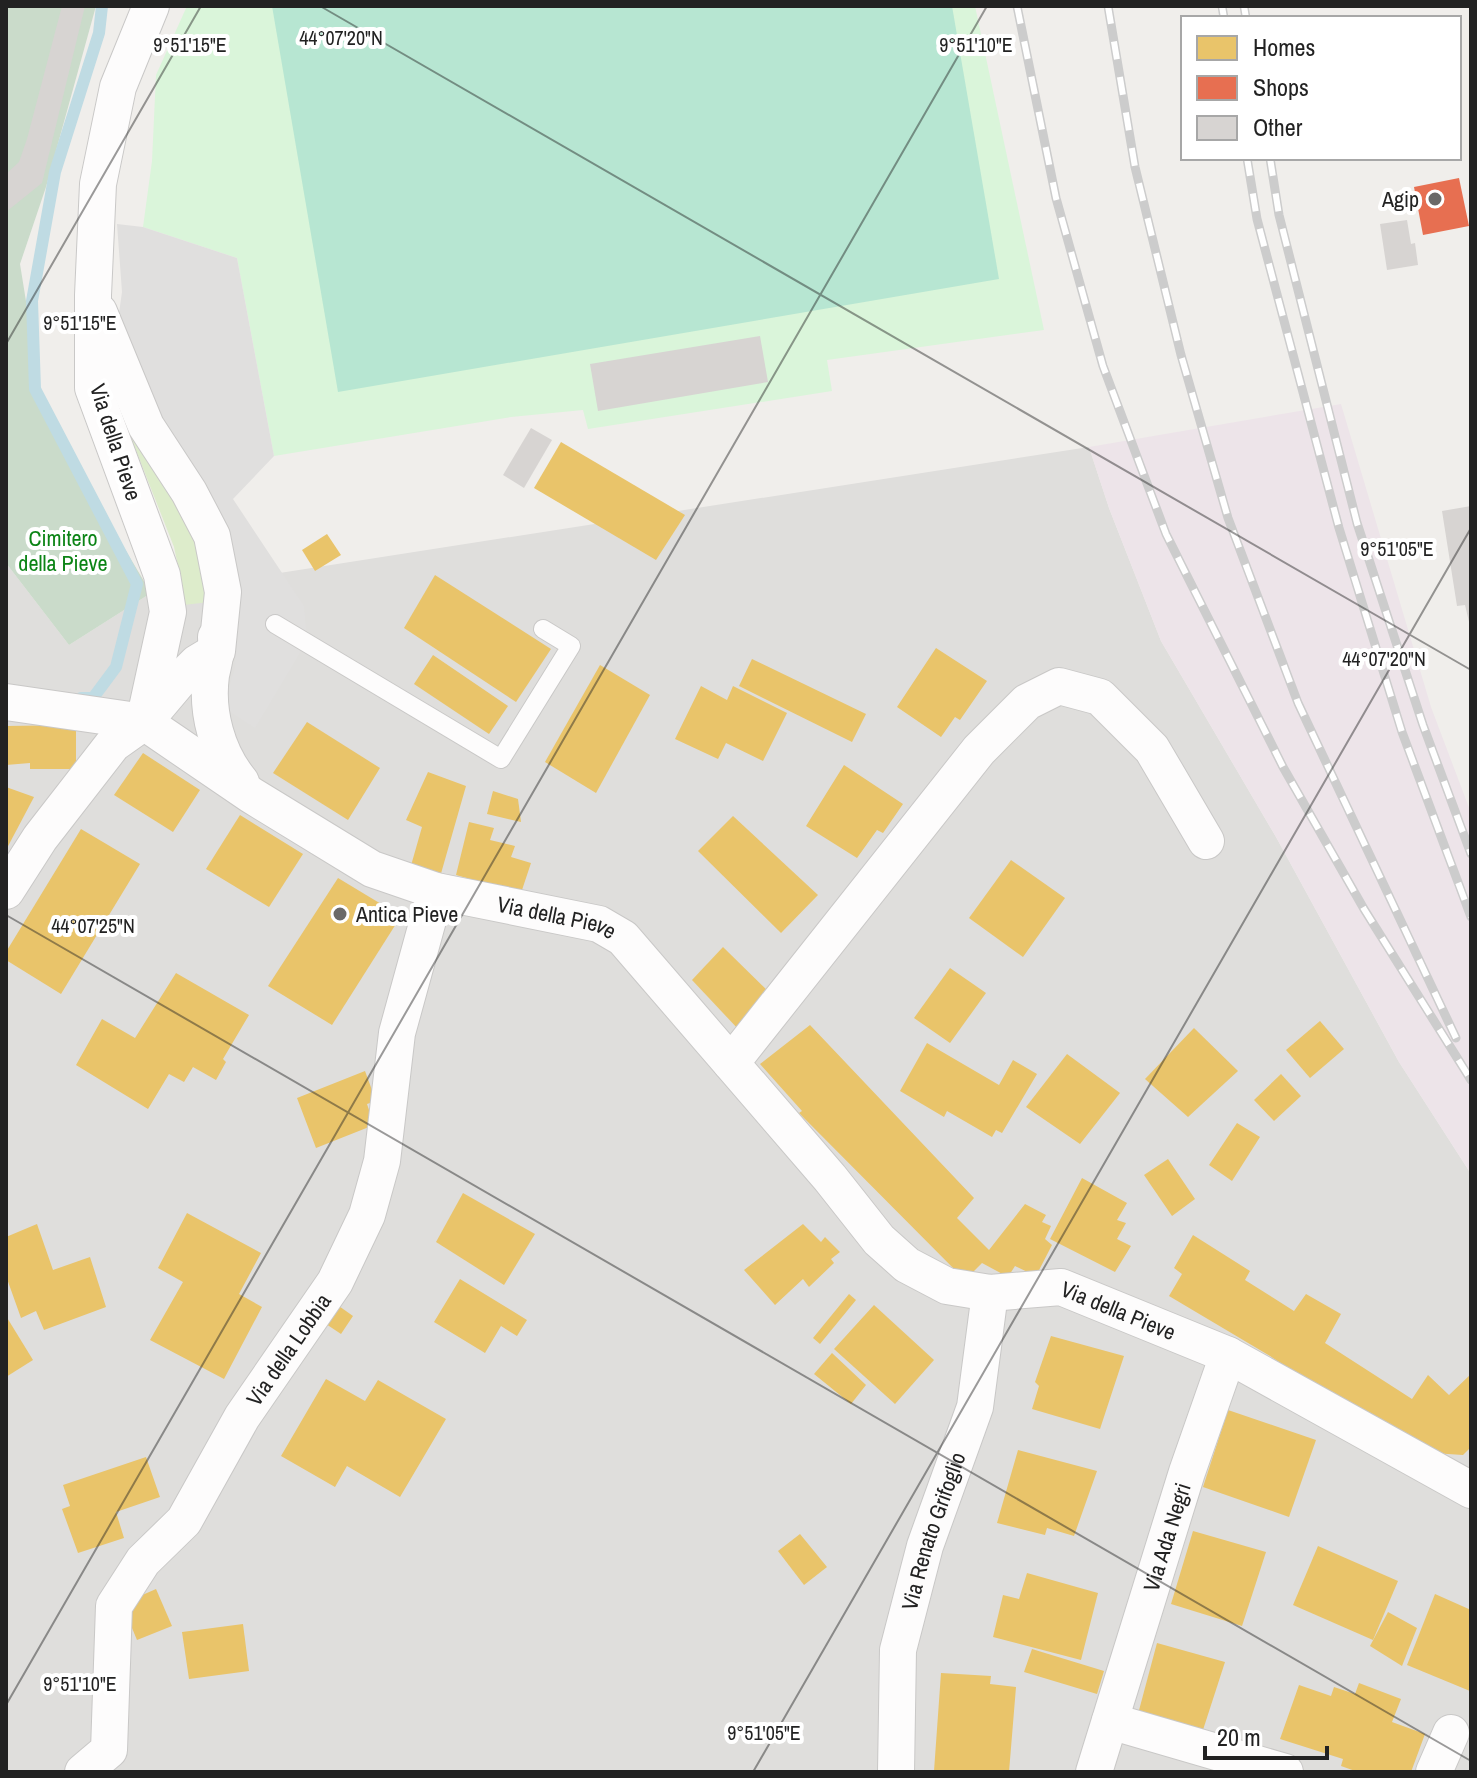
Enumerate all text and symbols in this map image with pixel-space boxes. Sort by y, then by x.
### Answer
legend [1181,16,1461,160]
text: 44°07'20"N [299,24,383,51]
text: 9°51'15"E [153,31,227,58]
text: 9°51'10"E [939,31,1013,58]
text: Homes [1253,31,1315,63]
text: Shops [1253,71,1309,103]
text: Other [1253,111,1303,143]
place label: Agip [1381,184,1419,214]
marker: Agip [1426,190,1444,208]
text: 9°51'15"E [43,309,117,336]
street label: Via della Pieve [83,380,149,504]
park label: Cimitero della Pieve [18,523,108,578]
text: 9°51'05"E [1360,535,1434,562]
text: 44°07'20"N [1342,645,1426,672]
street label: Via della Pieve [495,889,622,946]
place label: Antica Pieve [355,899,458,929]
marker: Antica Pieve [331,905,349,923]
text: 44°07'25"N [51,912,135,939]
street label: Via della Pieve [1057,1274,1180,1347]
street label: Via della Lobbia [239,1287,338,1412]
street label: Via Renato Grifoglio [894,1448,973,1613]
street label: Via Ada Negri [1136,1479,1198,1595]
text: 9°51'10"E [43,1670,117,1697]
scale bar [1205,1710,1327,1760]
text: 9°51'05"E [727,1719,801,1746]
text: 20 m [1217,1721,1261,1753]

